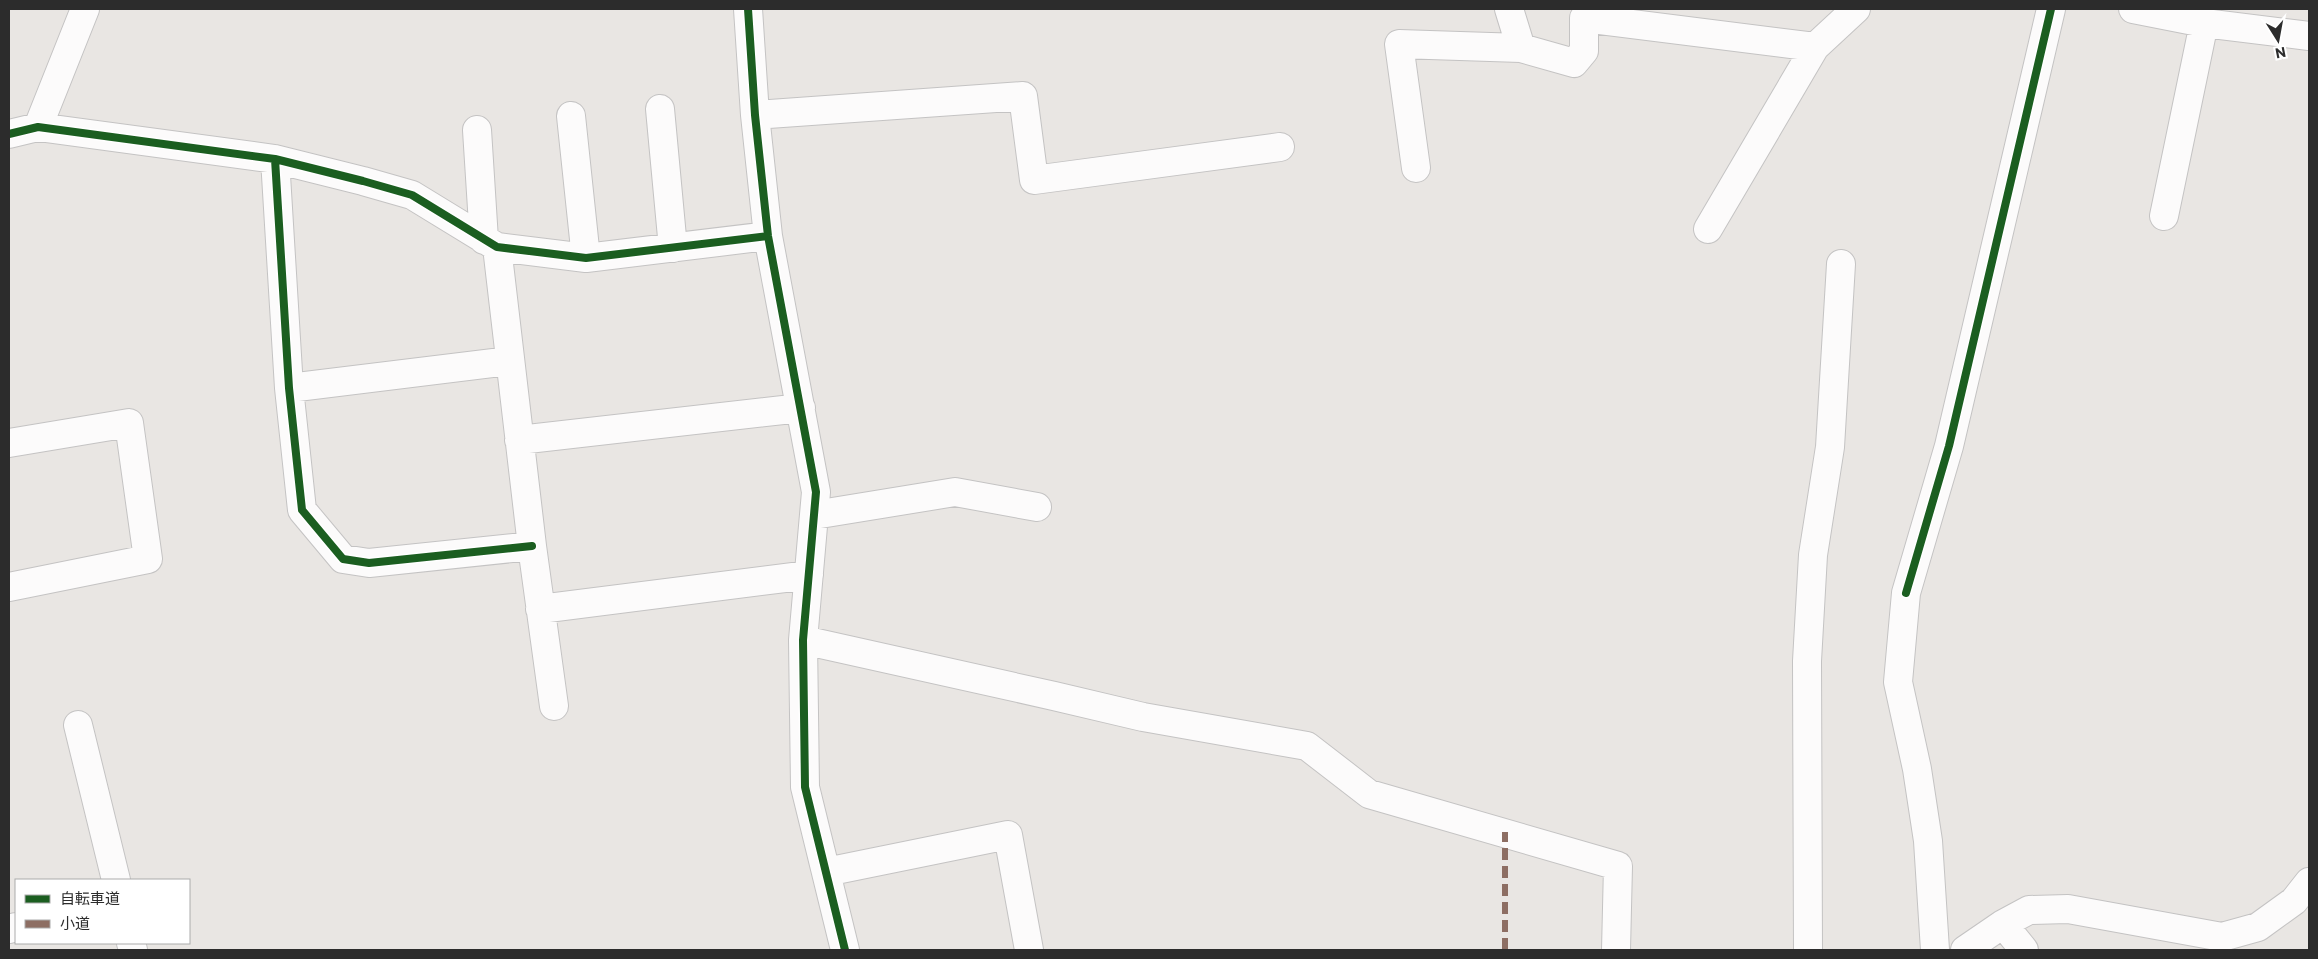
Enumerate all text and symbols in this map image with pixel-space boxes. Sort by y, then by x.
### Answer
north arrow [2253,15,2303,65]
text: N [2274,44,2287,63]
legend [15,879,190,944]
text: 自転車道 [60,889,120,907]
text: 小道 [60,914,90,932]

